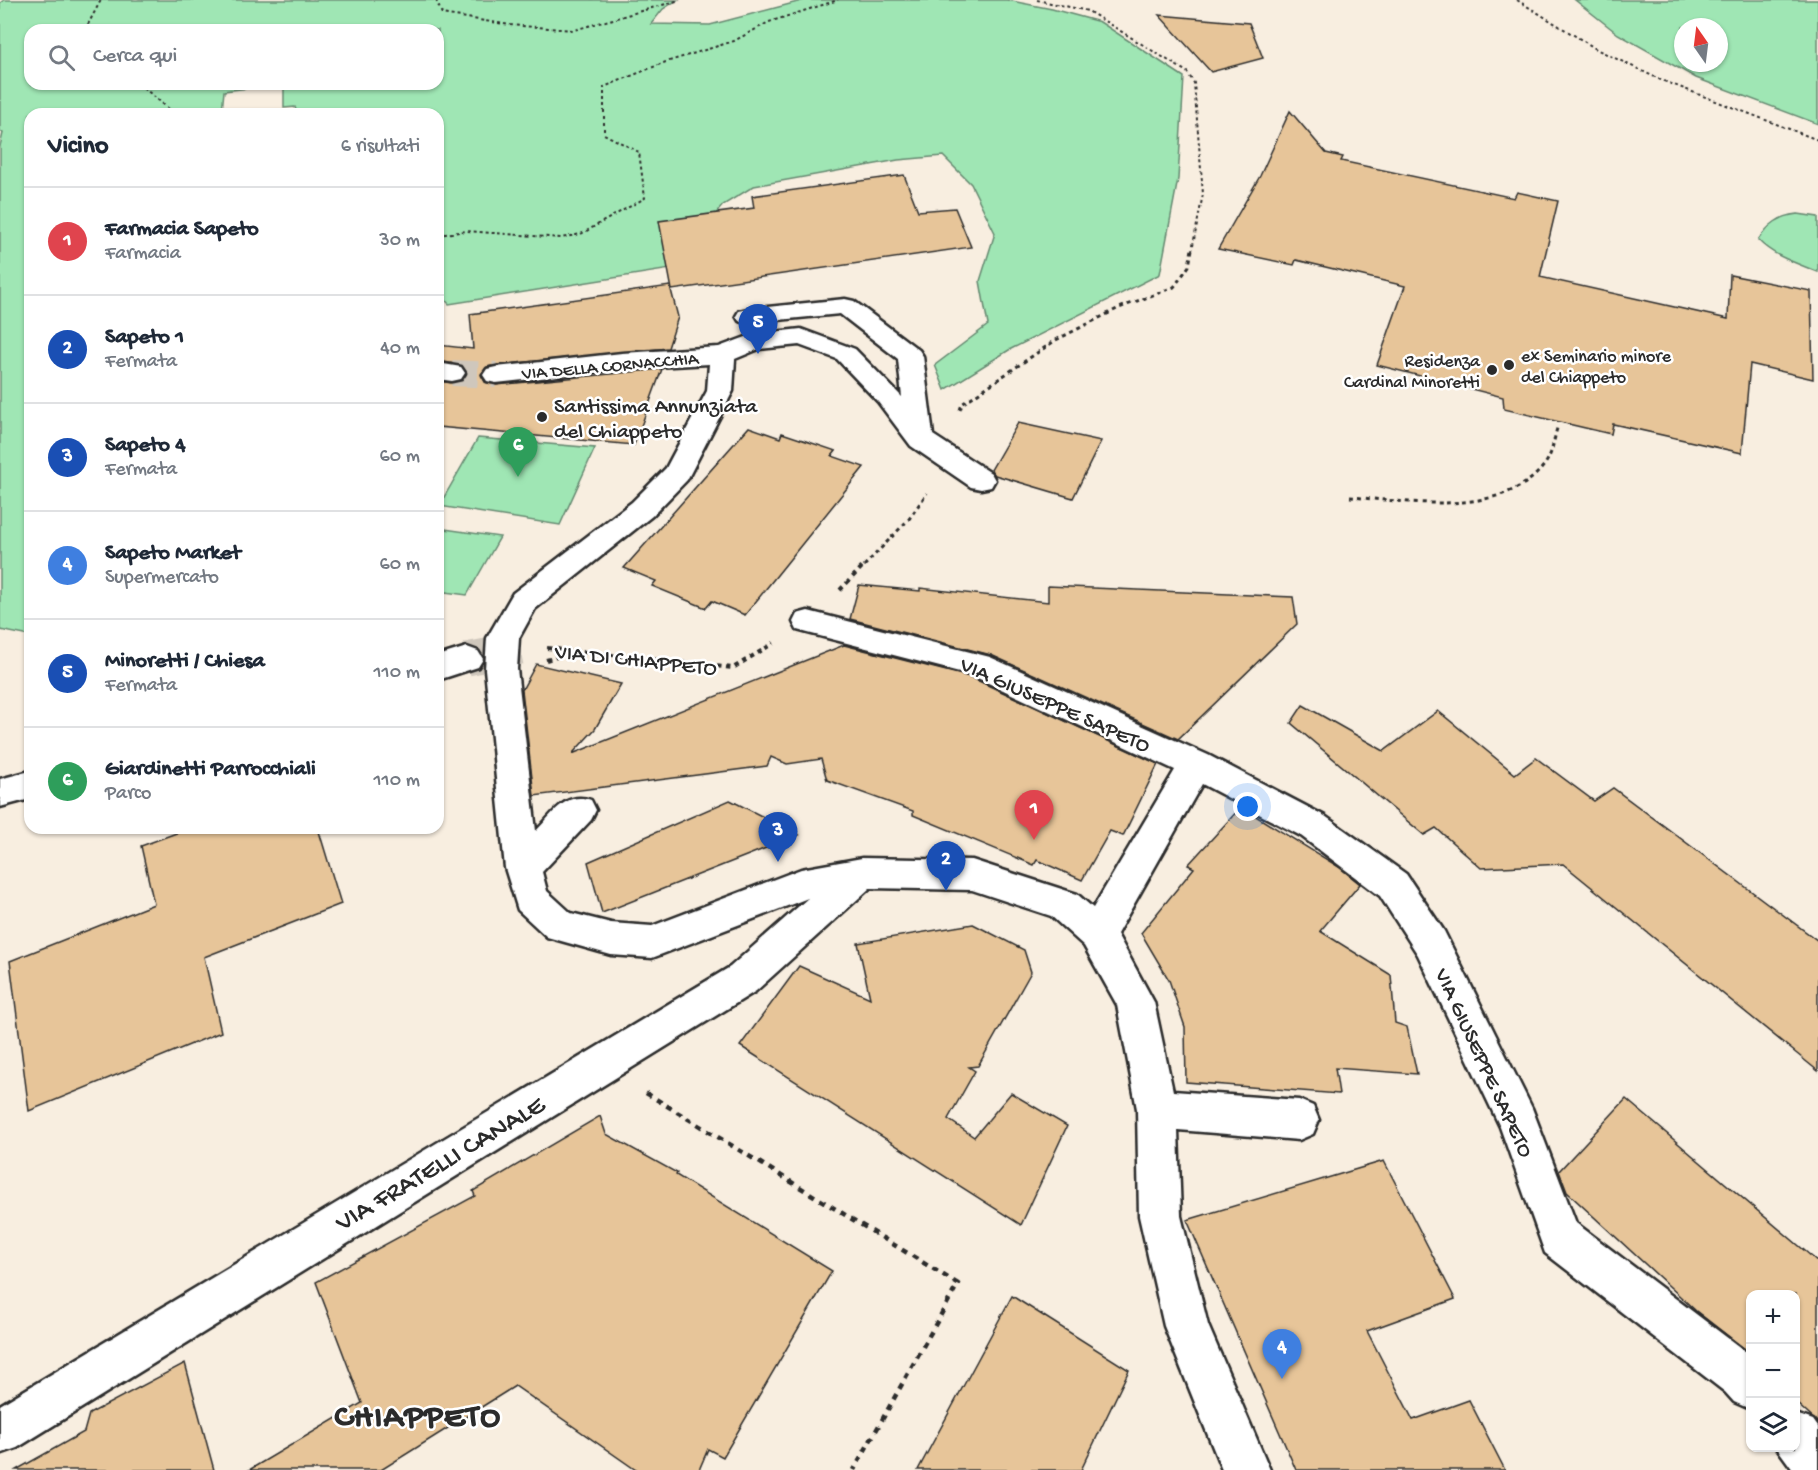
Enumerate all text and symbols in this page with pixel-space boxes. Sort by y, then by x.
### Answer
north arrow [1674,18,1728,72]
search box [24,24,444,90]
icon: search [45,41,78,74]
text: Cerca qui [93,44,177,70]
text: Vicino [48,132,108,163]
text: 6 risultati [341,136,420,159]
text: Farmacia Sapeto [105,217,259,243]
text: 1 [63,230,72,253]
text: 30 m [379,230,420,253]
text: Farmacia [105,243,181,266]
pin: 5 [738,304,777,354]
text: Sapeto 1 [105,325,184,351]
text: 2 [63,338,72,361]
text: 40 m [380,338,420,361]
place label: ex Seminario minore del Chiappeto [1521,347,1672,389]
street label: VIA DELLA CORNACCHIA [520,349,701,386]
text: Fermata [105,351,177,374]
place label: Residenza Cardinal Minoretti [1344,352,1481,394]
marker: ex Seminario minore del Chiappeto [1502,358,1516,372]
marker: Residenza Cardinal Minoretti [1485,363,1499,377]
place label: Santissima Annunziata del Chiappeto [554,395,758,446]
marker: Santissima Annunziata del Chiappeto [535,410,549,424]
pin: 6 [498,428,538,477]
text: Sapeto 4 [105,433,186,459]
text: 3 [62,446,73,469]
text: 60 m [380,446,420,469]
text: Fermata [105,459,177,482]
text: Sapeto Market [105,541,241,567]
text: 4 [63,554,72,577]
text: 60 m [380,554,420,577]
text: Supermercato [105,567,219,590]
street label: VIA DI CHIAPPETO [552,640,718,683]
text: Minoretti / Chiesa [105,649,265,675]
street label: VIA GIUSEPPE SAPETO [954,653,1153,760]
text: 5 [62,662,73,685]
text: 110 m [374,662,420,685]
text: Fermata [105,675,177,698]
text: Giardinetti Parrocchiali [105,757,316,783]
text: 6 [62,770,73,793]
text: 110 m [374,770,420,793]
text: Parco [105,783,151,806]
pin: 1 [1014,790,1054,840]
your location [1233,792,1262,821]
pin: 3 [758,812,798,862]
pin: 2 [926,842,966,891]
street label: VIA GIUSEPPE SAPETO [1427,964,1538,1162]
street label: VIA FRATELLI CANALE [330,1090,552,1241]
map controls [1746,1290,1800,1452]
button: + [1746,1290,1800,1344]
pin: 4 [1262,1330,1302,1379]
button: − [1746,1344,1800,1398]
button: layers [1746,1398,1800,1452]
district label: CHIAPPETO [334,1400,502,1438]

